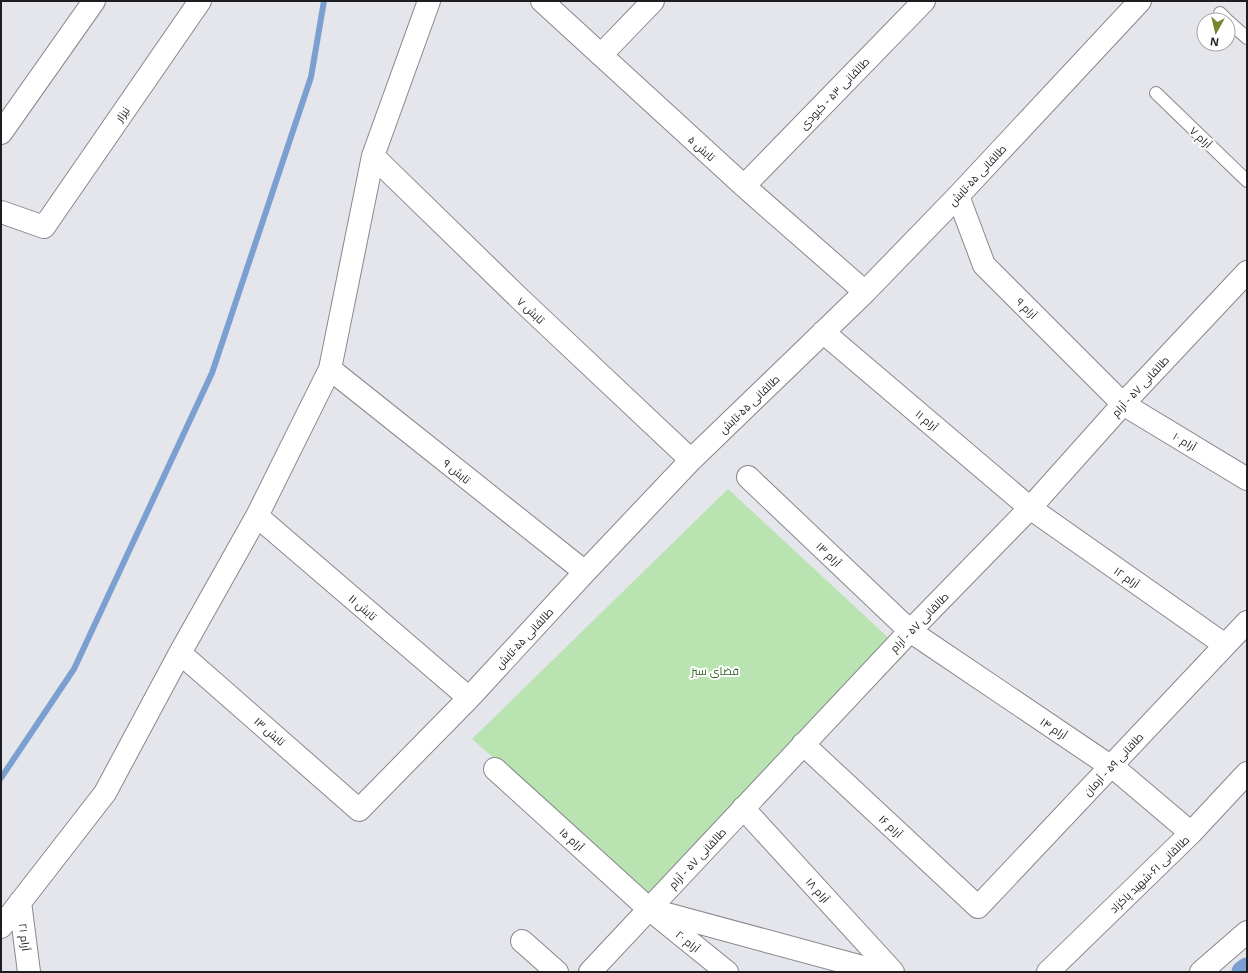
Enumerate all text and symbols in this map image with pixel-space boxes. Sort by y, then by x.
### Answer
north arrow [1196,12,1236,52]
text: N [1209,34,1220,50]
street label: طالقانی ۵۳ - کبودی [796,54,872,132]
street label: نیزار [111,103,133,125]
street label: آرام ۷ [1186,123,1215,152]
street label: تابش ۵ [685,132,719,164]
street label: طالقانی ۵۵-تابش [945,141,1009,209]
street label: تابش ۷ [514,293,548,327]
street label: آرام ۹ [1012,294,1041,323]
street label: طالقانی ۵۷ - آرام [1108,352,1173,420]
street label: طالقانی ۵۵-تابش [715,371,783,437]
street label: آرام ۱۱ [912,406,942,435]
street label: آرام ۱۰ [1170,428,1199,455]
street label: تابش ۹ [440,455,474,487]
street label: آرام ۱۳ [813,538,845,570]
street label: آرام ۱۲ [1111,563,1143,592]
street label: طالقانی ۵۷ - آرام [886,589,952,656]
street label: تابش ۱۱ [346,591,380,623]
street label: طالقانی ۵۵-تابش [492,604,556,672]
park label: فضای سبز [690,663,739,678]
street label: تابش ۱۳ [251,713,289,749]
street label: آرام ۱۴ [1037,714,1070,743]
street label: طاقانی ۵۹ - آرمان [1080,729,1146,799]
street label: آرام ۱۶ [875,811,906,842]
street label: آرام ۱۵ [556,824,587,855]
street label: طالقانی ۵۷ - آرام [665,824,730,892]
street label: طالقانی ۶۱-شهید پاکزاد [1106,832,1192,916]
street label: آرام ۱۸ [802,874,833,906]
street label: آرام ۲۱ [15,922,34,952]
street label: آرام ۲۰ [672,927,703,956]

